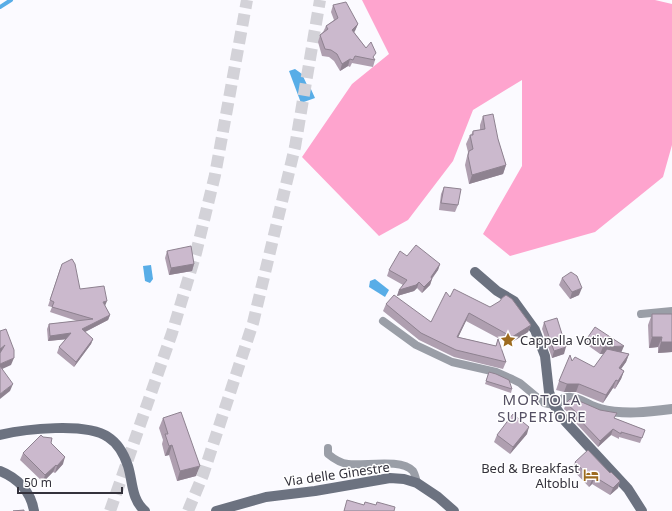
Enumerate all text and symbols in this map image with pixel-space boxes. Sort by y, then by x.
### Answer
place icon: Cappella Votiva [499,331,517,349]
place label: Cappella Votiva [520,331,614,349]
district label: MORTOLA SUPERIORE [497,389,587,426]
street label: Via delle Ginestre [283,458,391,490]
place label: Bed & Breakfast Altoblu [481,459,579,492]
hotel icon: Bed & Breakfast Altoblu [582,466,600,484]
scale bar [18,469,122,495]
text: 50 m [24,474,52,491]

